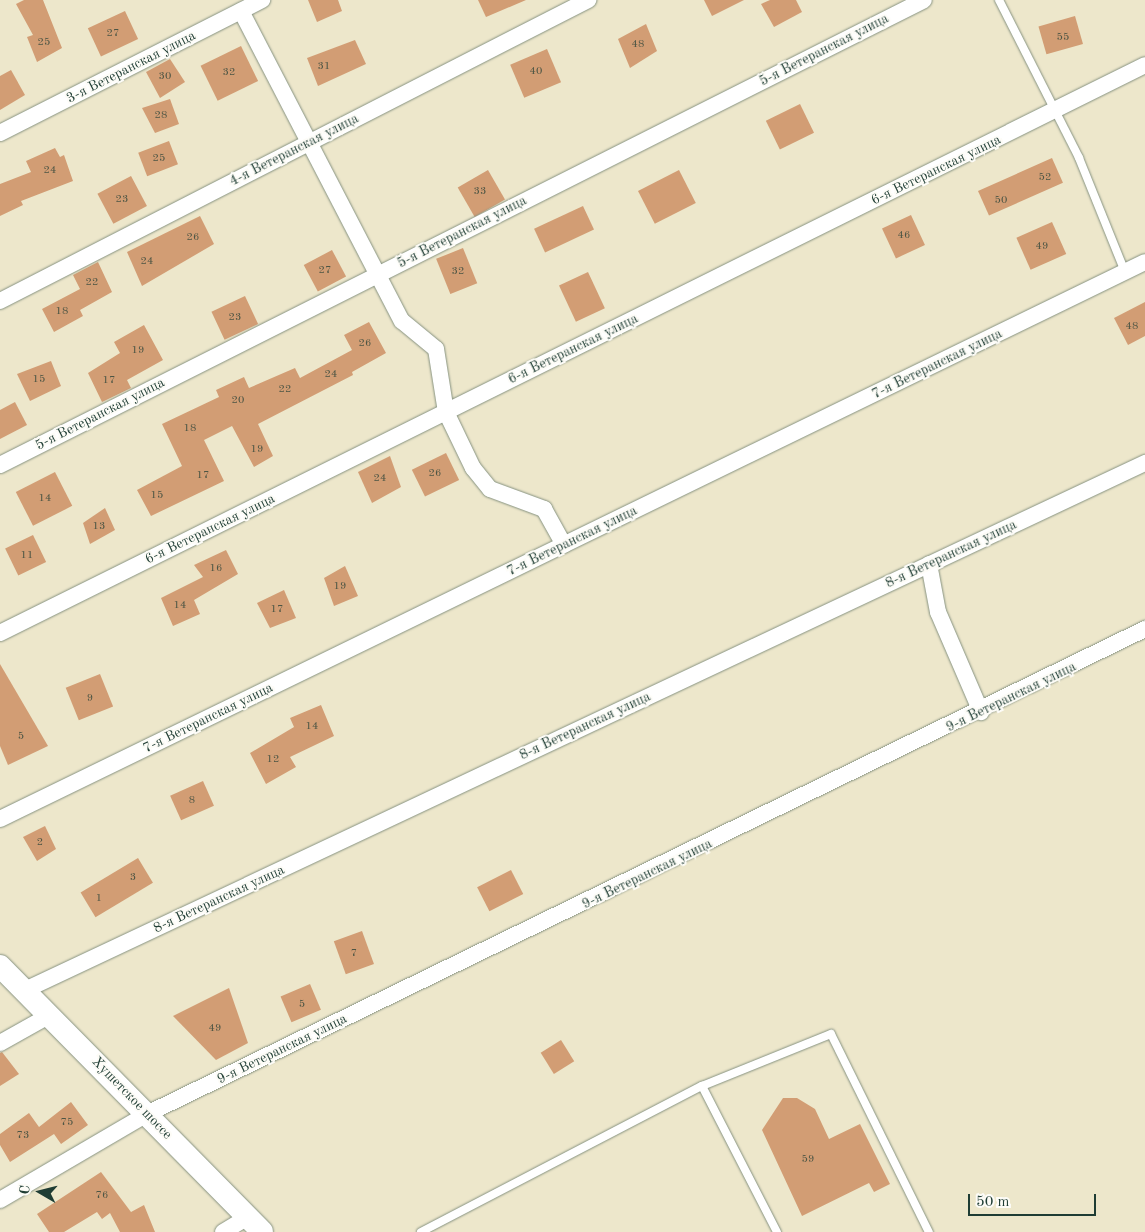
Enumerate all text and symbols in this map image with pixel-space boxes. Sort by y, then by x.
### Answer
street label: 5-я Ветеранская улица [757,10,891,90]
street label: 3-я Ветеранская улица [64,27,198,107]
house number: 27 [107,27,119,41]
house number: 55 [1057,31,1069,45]
house number: 25 [38,36,50,50]
house number: 48 [632,38,644,52]
house number: 31 [318,60,330,74]
house number: 40 [530,65,542,79]
house number: 32 [223,66,235,80]
house number: 30 [159,70,171,84]
house number: 28 [155,109,167,123]
street label: 4-я Ветеранская улица [227,110,361,190]
street label: 6-я Ветеранская улица [868,131,1004,209]
house number: 25 [153,152,165,166]
house number: 24 [44,164,56,178]
house number: 52 [1039,171,1051,185]
house number: 33 [474,185,486,199]
street label: 5-я Ветеранская улица [395,192,529,272]
house number: 23 [116,193,128,207]
house number: 50 [995,194,1007,208]
house number: 46 [898,229,910,243]
house number: 26 [187,231,199,245]
house number: 49 [1036,240,1048,254]
house number: 24 [141,255,153,269]
house number: 27 [319,264,331,278]
house number: 32 [452,265,464,279]
house number: 22 [86,276,98,290]
house number: 18 [56,305,68,319]
street label: 6-я Ветеранская улица [505,310,641,388]
house number: 23 [229,311,241,325]
house number: 48 [1126,320,1138,334]
street label: 7-я Ветеранская улица [869,325,1005,403]
house number: 26 [359,337,371,351]
house number: 19 [132,344,144,358]
house number: 24 [325,368,337,382]
house number: 15 [33,373,45,387]
street label: 5-я Ветеранская улица [33,374,167,454]
house number: 17 [103,374,115,388]
house number: 22 [279,383,291,397]
house number: 20 [232,394,244,408]
house number: 18 [184,422,196,436]
house number: 19 [251,443,263,457]
house number: 26 [429,467,441,481]
house number: 17 [197,469,209,483]
house number: 24 [374,472,386,486]
house number: 15 [151,489,163,503]
street label: 6-я Ветеранская улица [142,490,278,568]
house number: 14 [39,492,51,506]
street label: 7-я Ветеранская улица [504,502,640,580]
street label: 8-я Ветеранская улица [883,516,1019,592]
house number: 13 [93,520,105,534]
house number: 11 [21,549,33,563]
house number: 16 [210,562,222,576]
house number: 19 [334,580,346,594]
house number: 14 [174,599,186,613]
house number: 17 [271,603,283,617]
street label: 9-я Ветеранская улица [943,658,1079,736]
street label: 7-я Ветеранская улица [140,679,276,757]
street label: 8-я Ветеранская улица [517,688,653,764]
house number: 9 [87,692,93,706]
house number: 14 [306,720,318,734]
house number: 5 [18,730,24,744]
house number: 12 [267,753,279,767]
house number: 8 [189,794,195,808]
street label: 9-я Ветеранская улица [579,835,715,913]
house number: 2 [37,836,43,850]
street label: 8-я Ветеранская улица [151,861,287,937]
house number: 3 [130,871,136,885]
house number: 1 [96,892,102,906]
house number: 7 [351,947,357,961]
house number: 5 [299,998,305,1012]
street label: 9-я Ветеранская улица [214,1010,350,1088]
house number: 49 [209,1022,221,1036]
street label: Хушетское шоссе [88,1053,176,1143]
house number: 75 [61,1116,73,1130]
house number: 73 [17,1129,29,1143]
house number: 59 [802,1153,814,1167]
north arrow [15,1167,65,1217]
text: С [18,1184,33,1195]
scale bar [970,1184,1098,1216]
house number: 76 [96,1189,108,1203]
text: 50 m [976,1195,1010,1210]

